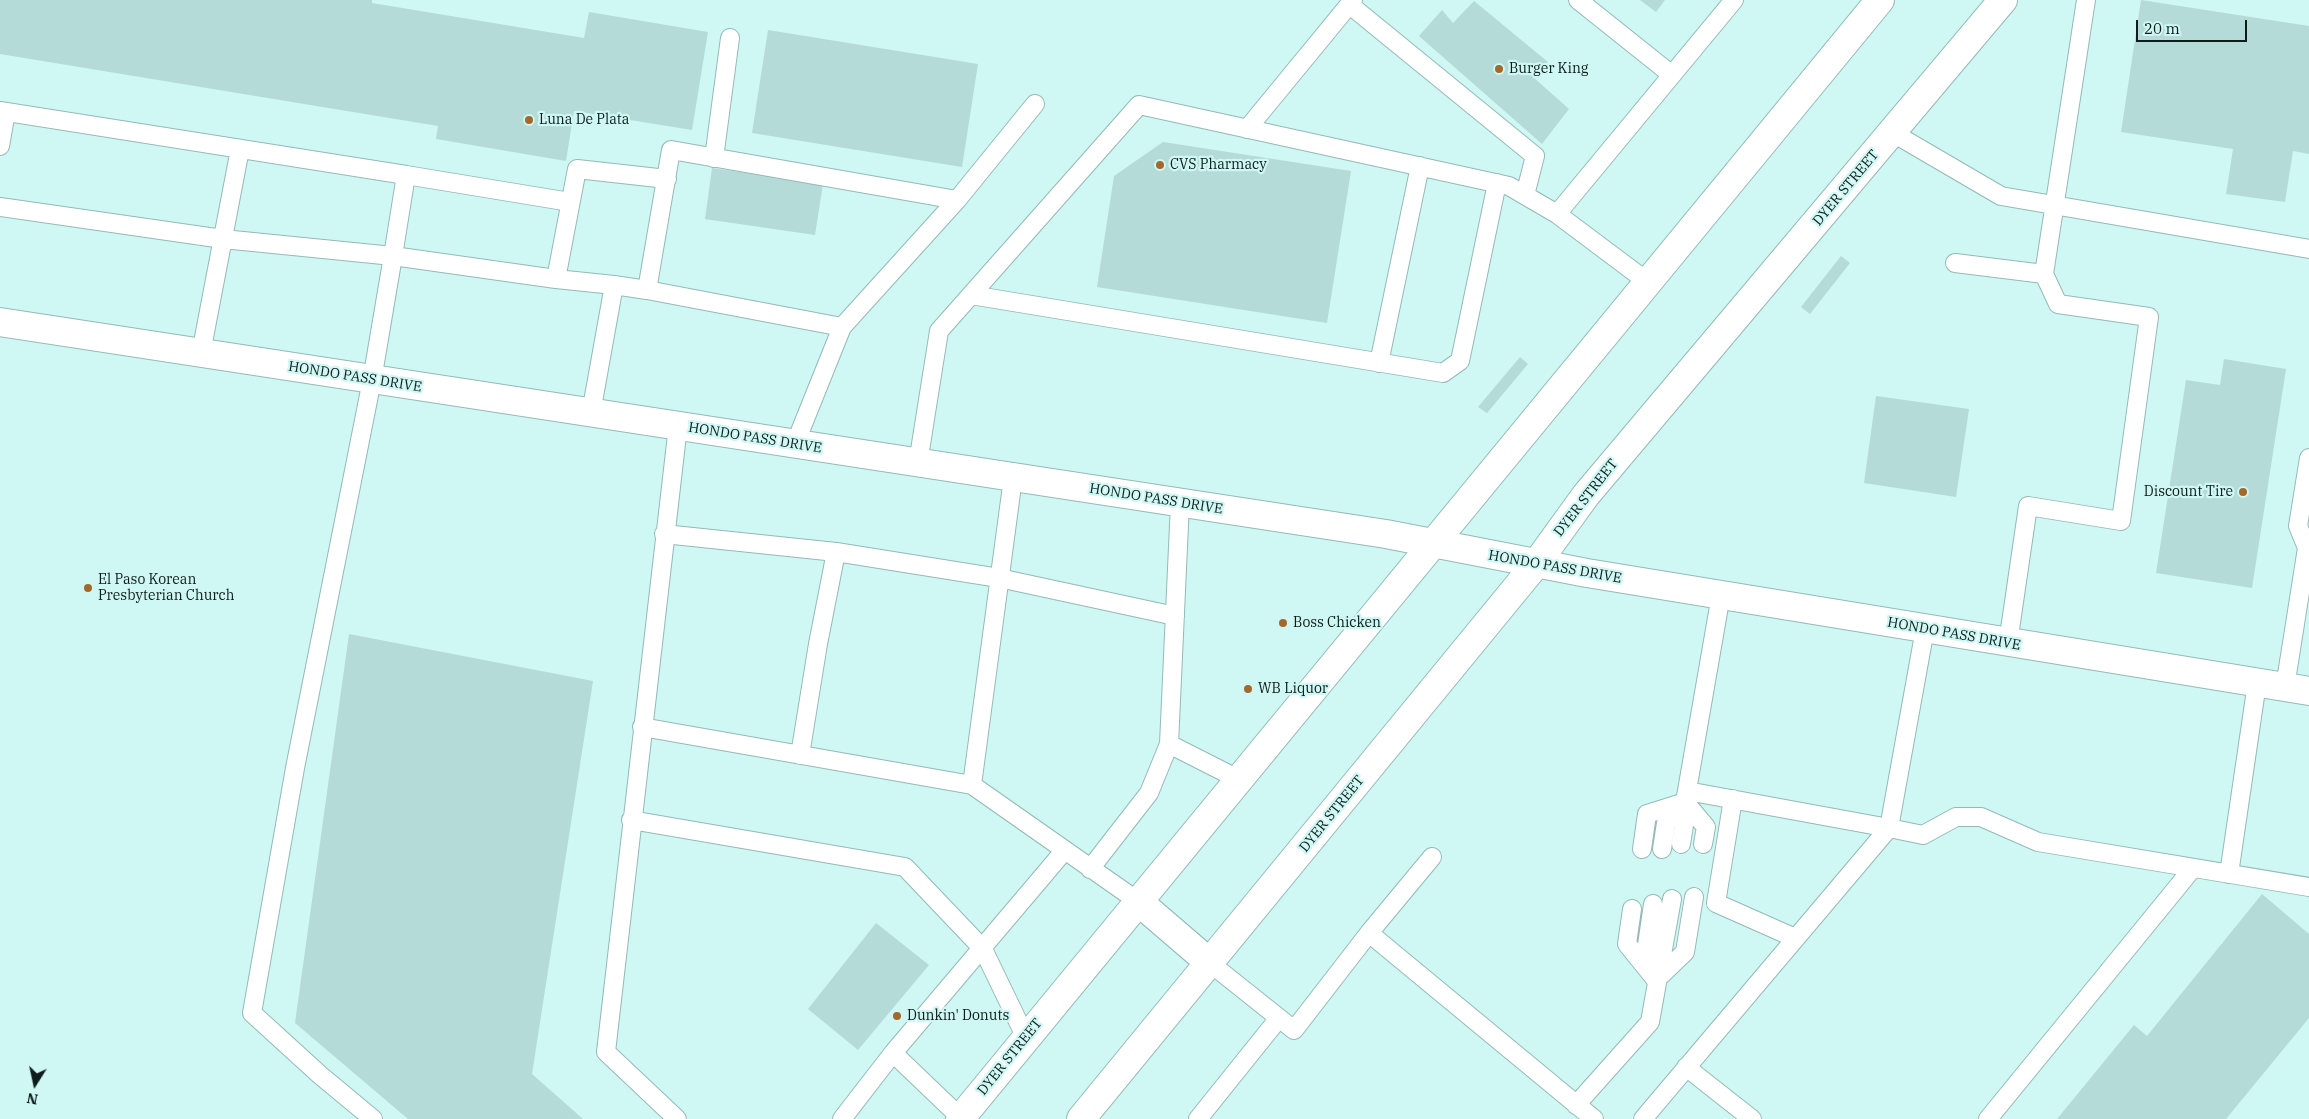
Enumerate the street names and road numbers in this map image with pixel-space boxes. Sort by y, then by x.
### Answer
street label: DYER STREET [1809,147,1883,229]
street label: HONDO PASS DRIVE [287,358,423,396]
street label: HONDO PASS DRIVE [687,419,823,457]
street label: DYER STREET [1551,456,1621,540]
street label: HONDO PASS DRIVE [1088,480,1224,518]
street label: HONDO PASS DRIVE [1487,547,1623,587]
street label: HONDO PASS DRIVE [1886,614,2022,654]
street label: DYER STREET [1296,772,1368,856]
street label: DYER STREET [974,1015,1046,1099]

